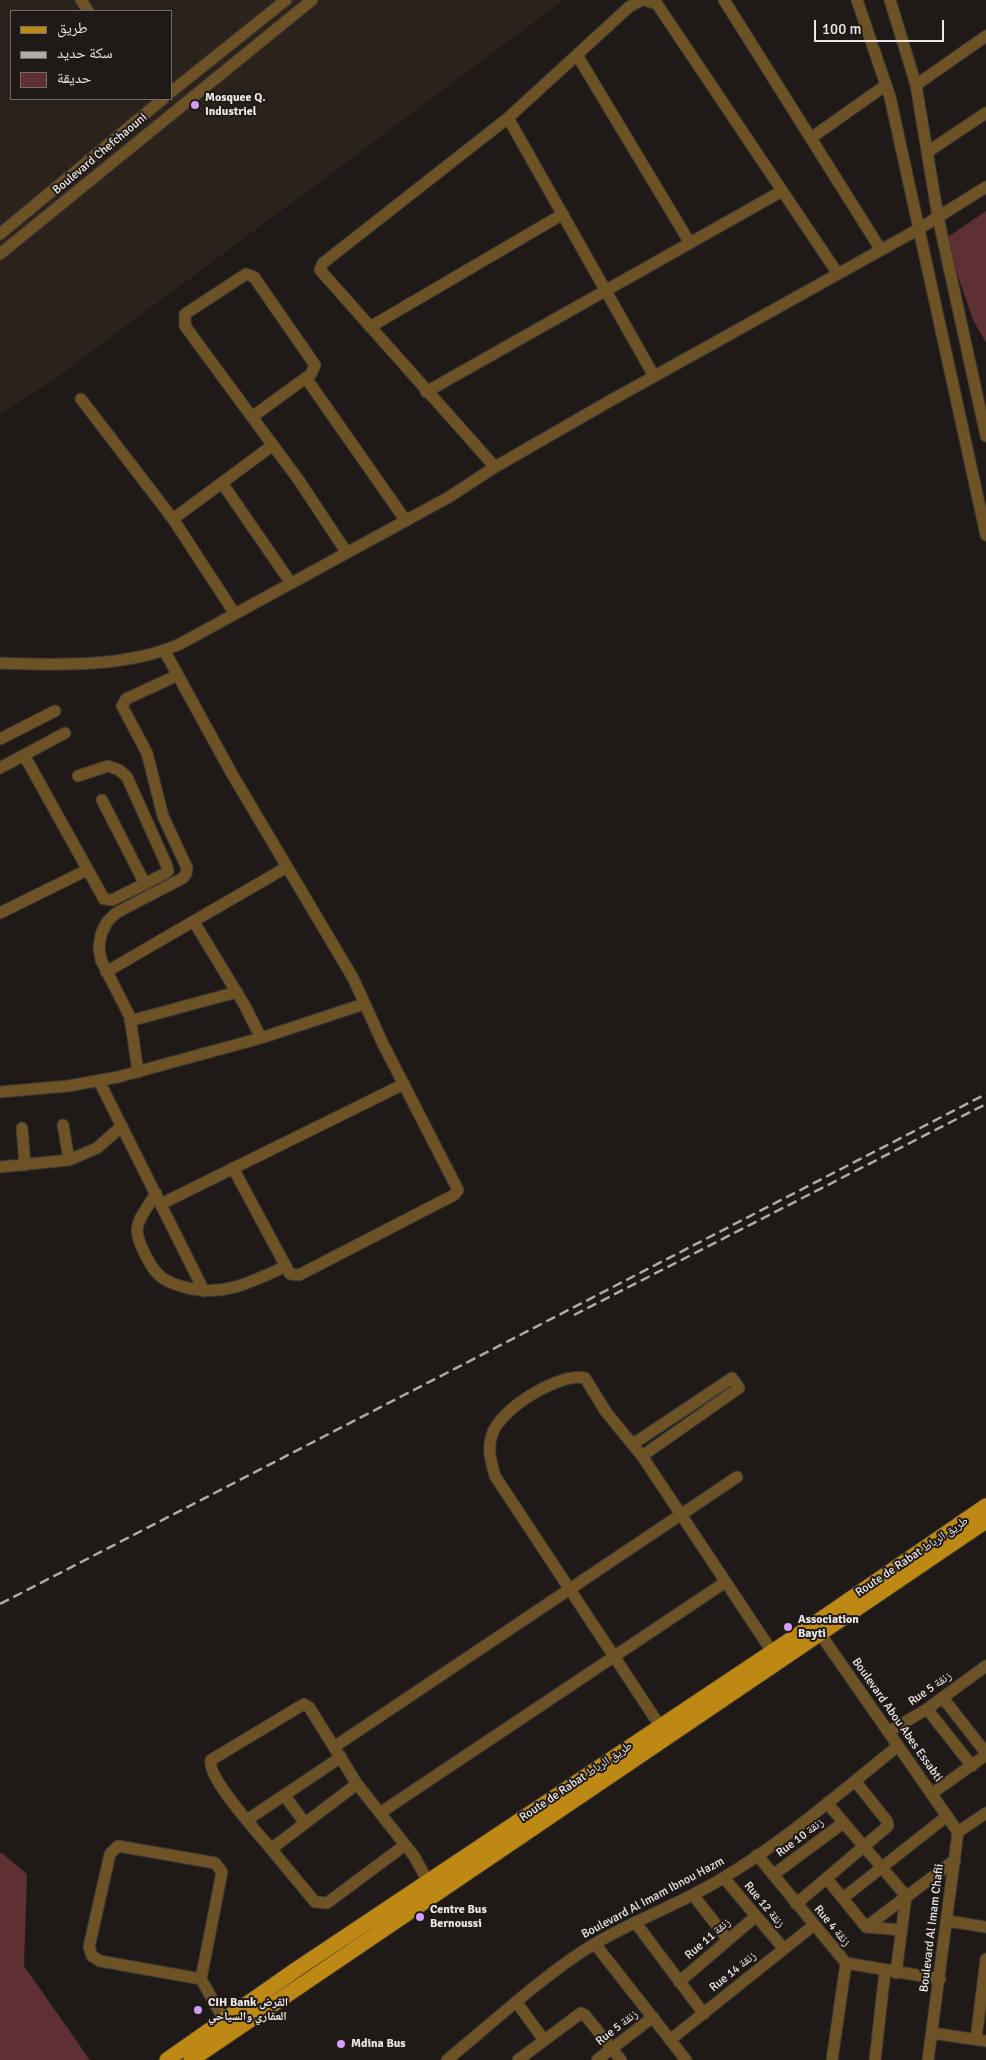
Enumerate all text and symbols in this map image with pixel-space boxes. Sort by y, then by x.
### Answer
legend [10,10,172,100]
scale bar [816,10,946,42]
text: طريق [57,19,88,37]
text: 100 m [822,20,862,38]
text: سكة حديد [57,44,113,62]
text: حديقة [57,69,91,87]
place label: Mosquee Q. Industriel [205,91,266,119]
marker: Mosquee Q. Industriel [189,99,201,111]
street label: Boulevard Chefchaouni [50,110,150,198]
street label: Route de Rabat طريق الرباط [853,1514,971,1600]
place label: Association Bayti [798,1613,859,1641]
marker: Association Bayti [782,1621,794,1633]
street label: Boulevard Abou Abes Essabti [849,1655,945,1785]
street label: Rue 5 زنقة [906,1669,954,1709]
street label: Route de Rabat طريق الرباط [517,1739,635,1825]
street label: Rue 10 زنقة [773,1815,827,1861]
street label: Boulevard Al Imam Ibnou Hazm [579,1854,727,1942]
street label: Boulevard Al Imam Chafii [917,1863,947,1993]
street label: Rue 12 زنقة [741,1879,787,1931]
place label: Centre Bus Bernoussi [430,1903,487,1931]
street label: Rue 4 زنقة [811,1903,853,1949]
marker: Centre Bus Bernoussi [414,1911,426,1923]
street label: Rue 11 زنقة [682,1915,734,1963]
street label: Rue 14 زنقة [707,1949,759,1995]
place label: CIH Bank القرض العقاري والسياحي [208,1996,288,2024]
marker: CIH Bank القرض العقاري والسياحي [192,2004,204,2016]
street label: Rue 5 زنقة [593,2007,641,2049]
place label: Mdina Bus [351,2037,406,2051]
marker: Mdina Bus [335,2038,347,2050]

